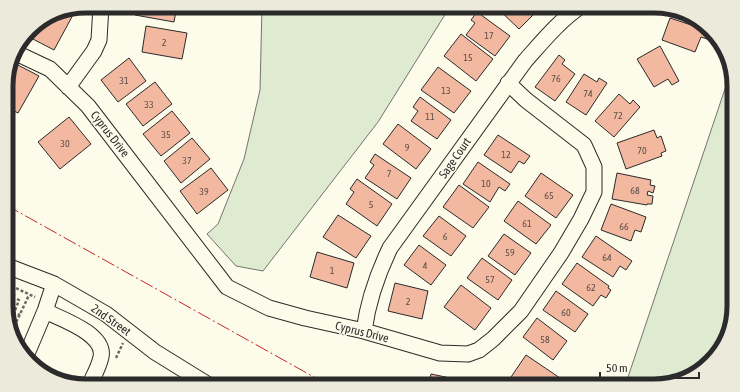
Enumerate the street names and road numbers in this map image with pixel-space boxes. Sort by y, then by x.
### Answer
street label: Cyprus Drive [88,108,132,160]
street label: Sage Court [436,135,474,181]
street label: 2nd Street [89,301,134,339]
street label: Cyprus Drive [334,319,390,345]

